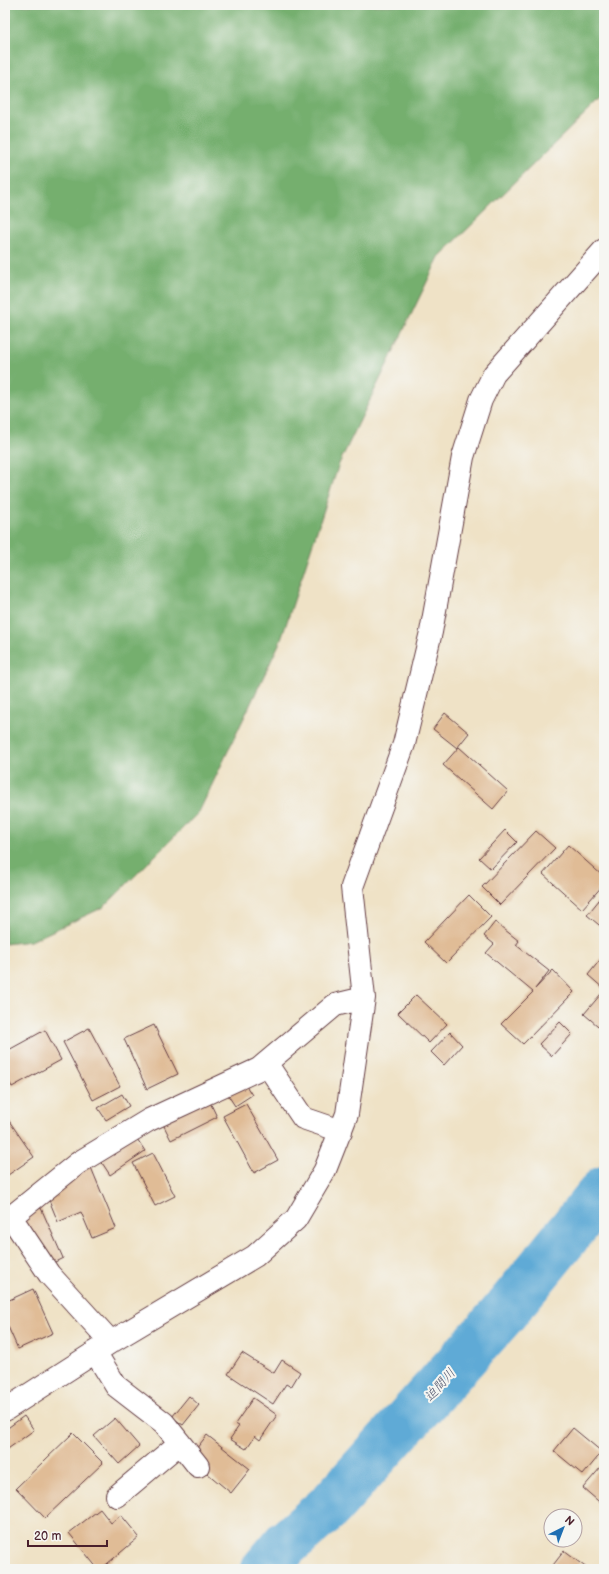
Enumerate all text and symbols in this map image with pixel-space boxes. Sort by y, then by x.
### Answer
water label: 迫間川 [421,1365,459,1405]
north arrow [543,1508,583,1548]
text: N [562,1513,577,1529]
scale bar [28,1522,107,1548]
text: 20 m [34,1529,61,1544]

